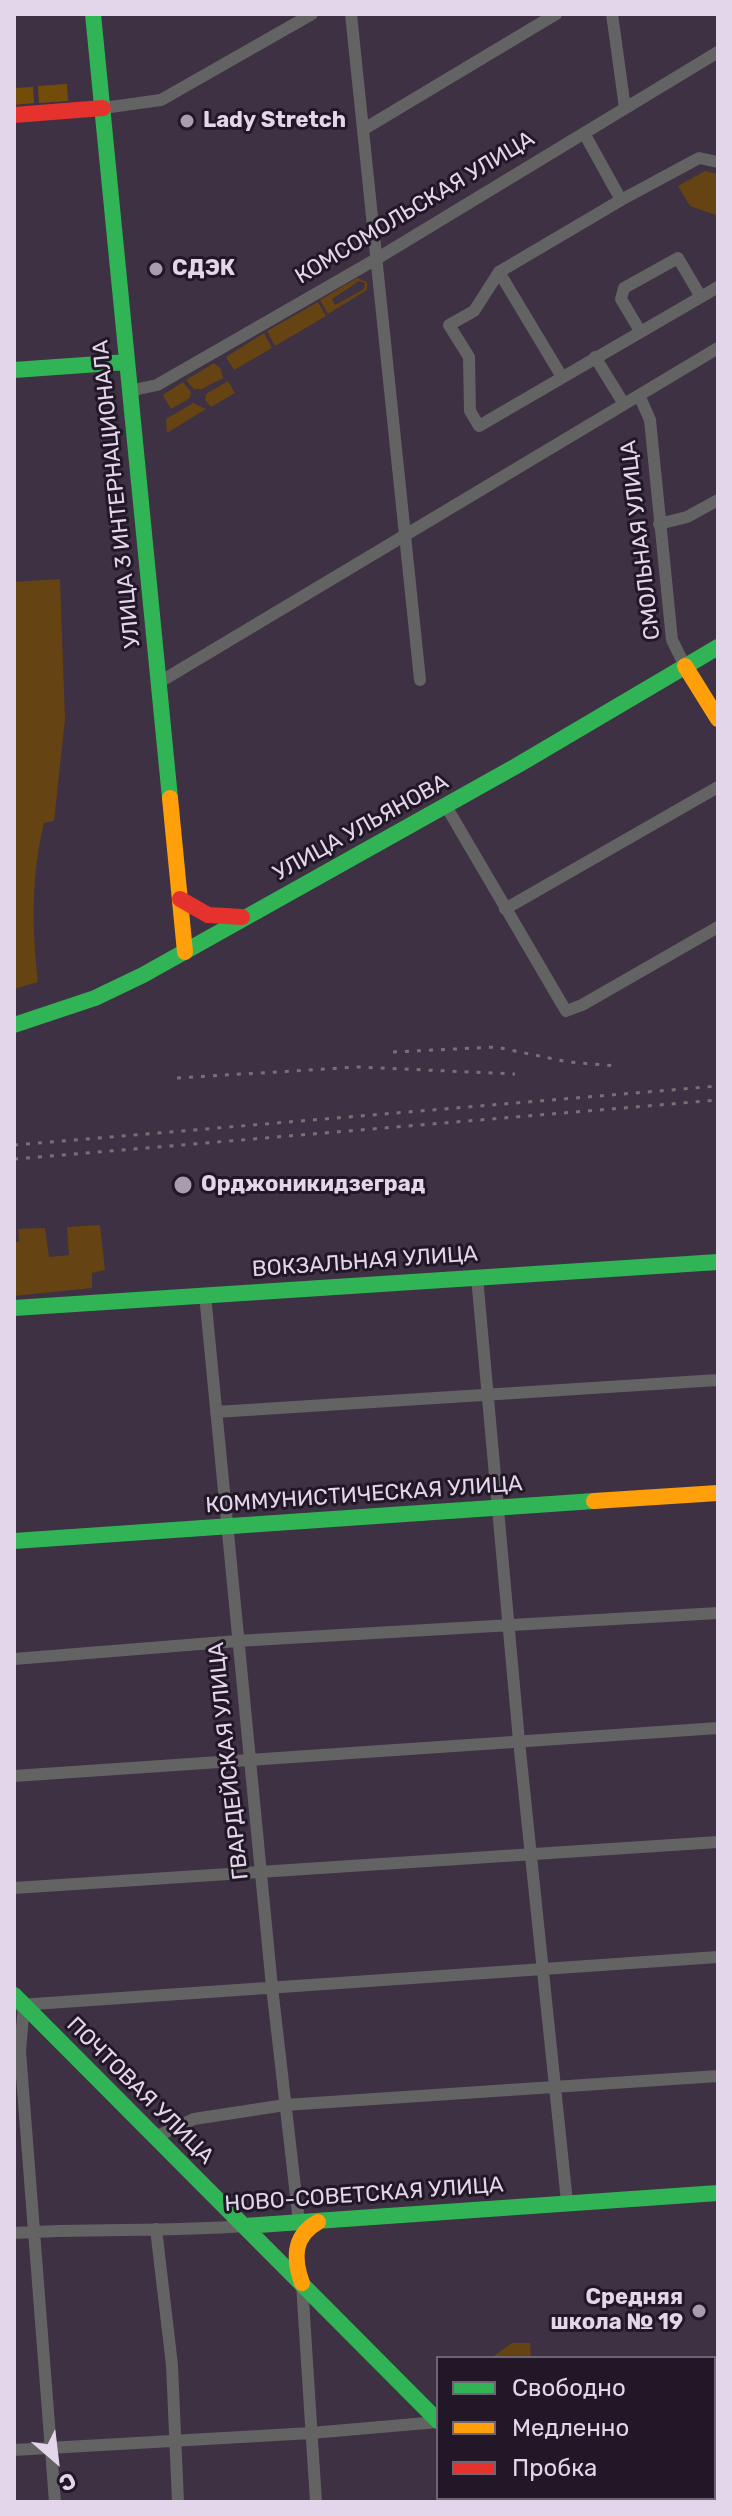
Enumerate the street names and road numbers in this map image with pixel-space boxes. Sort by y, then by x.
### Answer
street label: КОМСОМОЛЬСКАЯ УЛИЦА [291,126,539,290]
street label: УЛИЦА 3 ИНТЕРНАЦИОНАЛА [88,339,146,649]
street label: СМОЛЬНАЯ УЛИЦА [616,439,666,641]
street label: УЛИЦА УЛЬЯНОВА [269,769,453,887]
street label: ВОКЗАЛЬНАЯ УЛИЦА [251,1241,479,1283]
street label: КОММУНИСТИЧЕСКАЯ УЛИЦА [205,1471,523,1519]
street label: ГВАРДЕЙСКАЯ УЛИЦА [203,1641,255,1881]
street label: ПОЧТОВАЯ УЛИЦА [61,2012,219,2170]
street label: НОВО-СОВЕТСКАЯ УЛИЦА [224,2172,504,2218]

